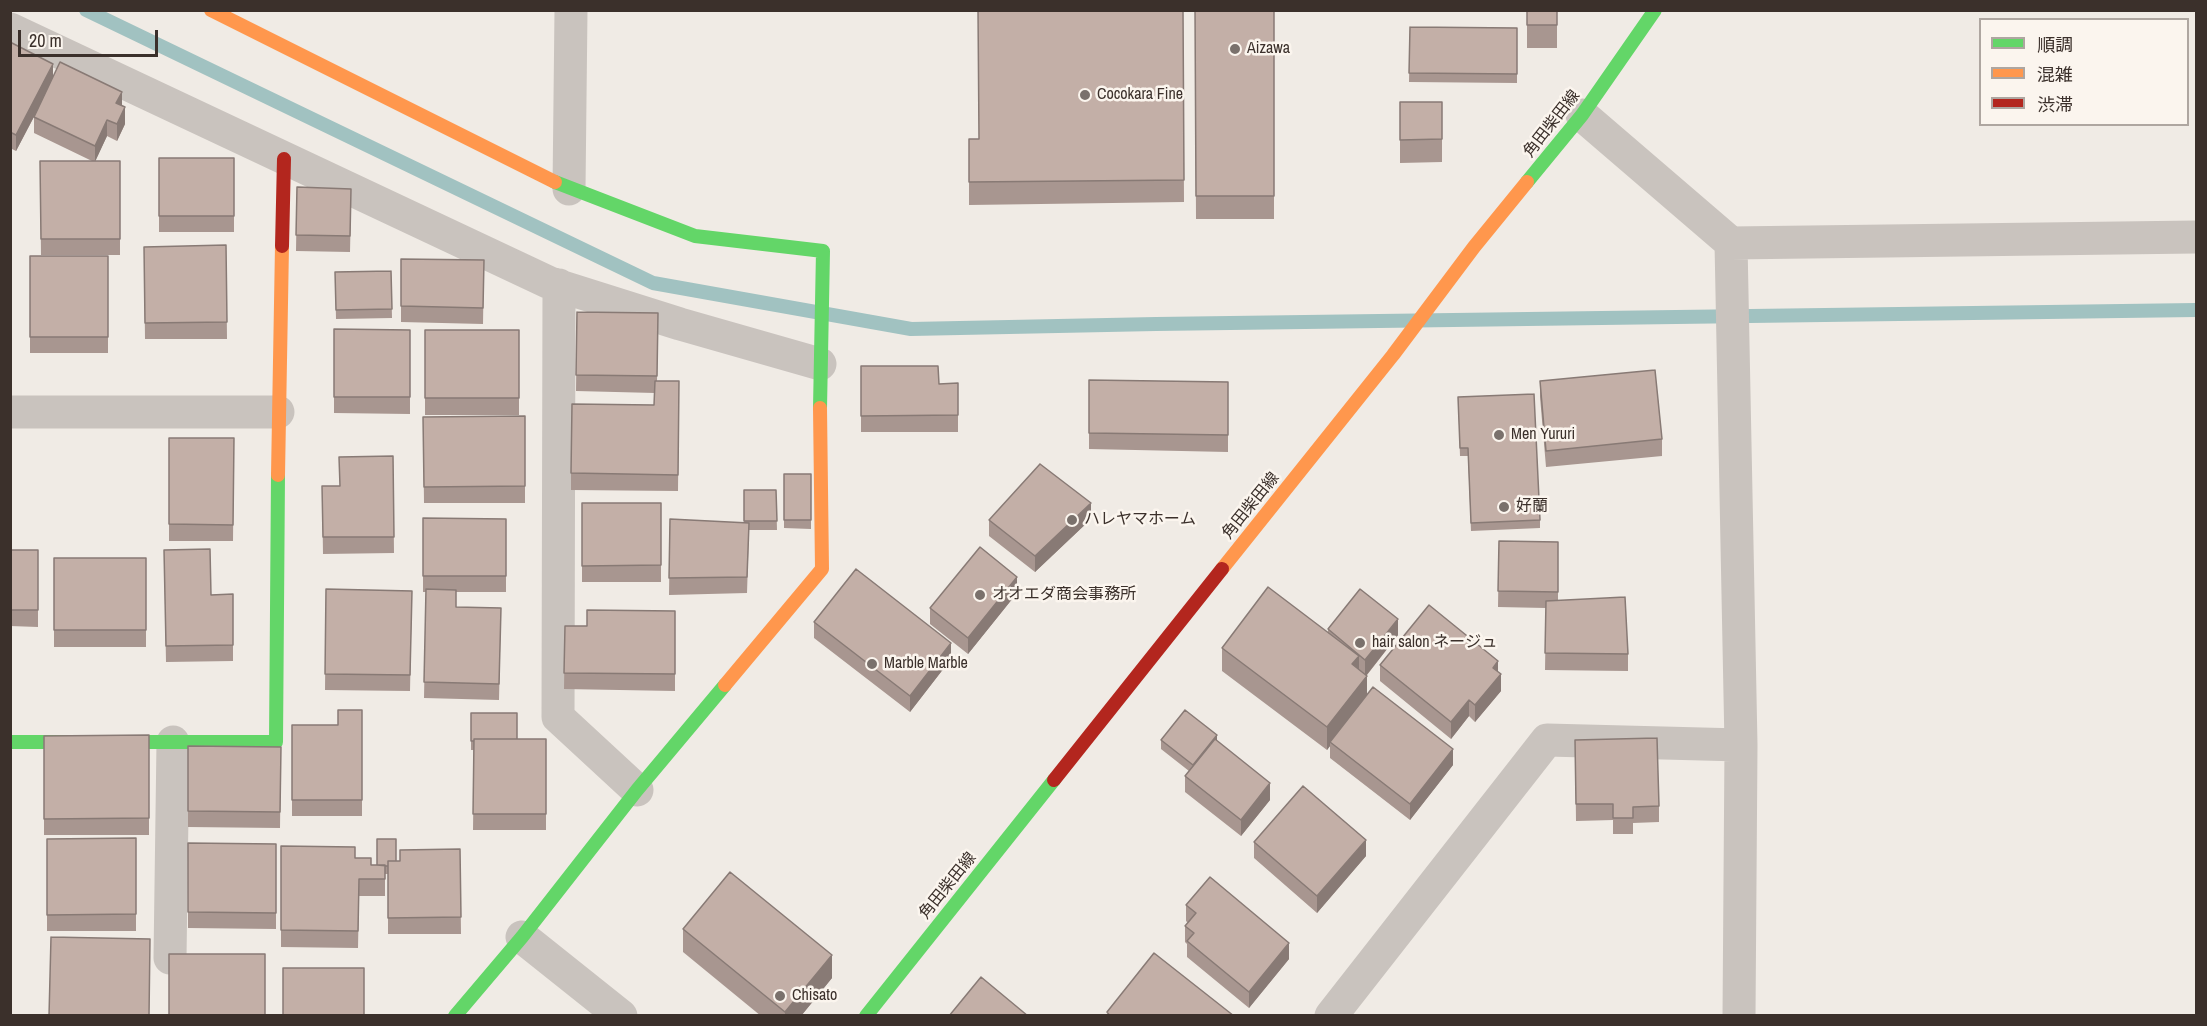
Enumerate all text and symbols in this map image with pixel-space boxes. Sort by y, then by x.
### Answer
scale bar [21,18,160,56]
legend [1979,18,2189,126]
text: 20 m [29,28,62,53]
text: 順調 [2037,32,2073,57]
place label: Aizawa [1247,39,1290,59]
marker: Aizawa [1228,42,1242,56]
text: 混雑 [2037,62,2073,87]
place label: Cocokara Fine [1097,85,1183,105]
street label: 角田柴田線 [1520,87,1584,161]
marker: Cocokara Fine [1078,88,1092,102]
text: 渋滞 [2037,92,2073,117]
place label: Men Yururi [1511,425,1575,445]
marker: Men Yururi [1492,428,1506,442]
street label: 角田柴田線 [1218,469,1284,543]
place label: 好蘭 [1516,497,1548,517]
marker: 好蘭 [1497,500,1511,514]
place label: ハレヤマホーム [1084,510,1196,530]
marker: ハレヤマホーム [1065,513,1079,527]
place label: オオエダ商会事務所 [992,585,1136,605]
marker: オオエダ商会事務所 [973,588,987,602]
place label: hair salon ネージュ [1372,633,1497,653]
marker: hair salon ネージュ [1353,636,1367,650]
place label: Marble Marble [884,654,968,674]
marker: Marble Marble [865,657,879,671]
street label: 角田柴田線 [915,849,981,923]
place label: Chisato [792,986,837,1006]
marker: Chisato [773,989,787,1003]

